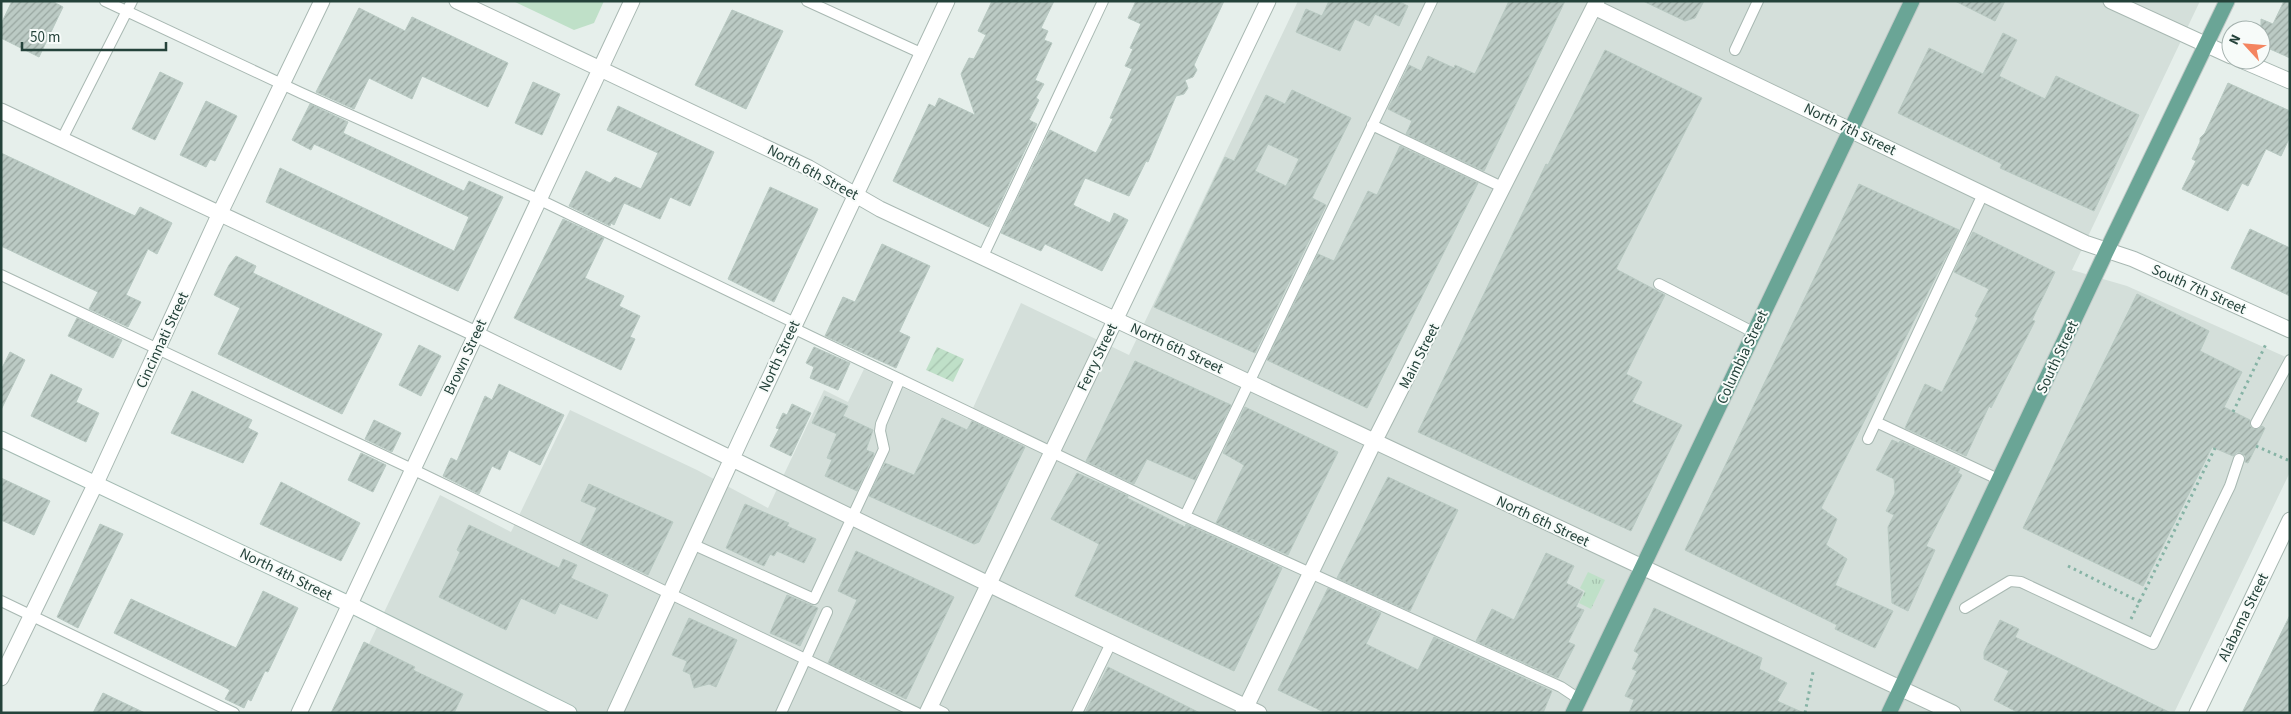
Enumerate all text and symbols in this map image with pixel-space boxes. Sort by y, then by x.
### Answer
scale bar [22,20,166,52]
north arrow [2221,20,2271,70]
text: 50 m [30,27,60,48]
text: N [2224,31,2246,48]
street label: North 7th Street [1800,98,1900,161]
street label: North 6th Street [763,140,862,205]
street label: South 7th Street [2148,259,2250,320]
street label: Cincinnati Street [131,289,194,392]
street label: Columbia Street [1712,307,1773,408]
street label: Brown Street [439,316,492,399]
street label: North Street [754,317,805,395]
street label: South Street [2031,317,2083,397]
street label: North 6th Street [1127,318,1227,379]
street label: Ferry Street [1072,320,1123,395]
street label: Main Street [1394,320,1445,393]
street label: North 6th Street [1493,491,1593,552]
street label: North 4th Street [236,543,336,606]
street label: Alabama Street [2213,570,2274,665]

